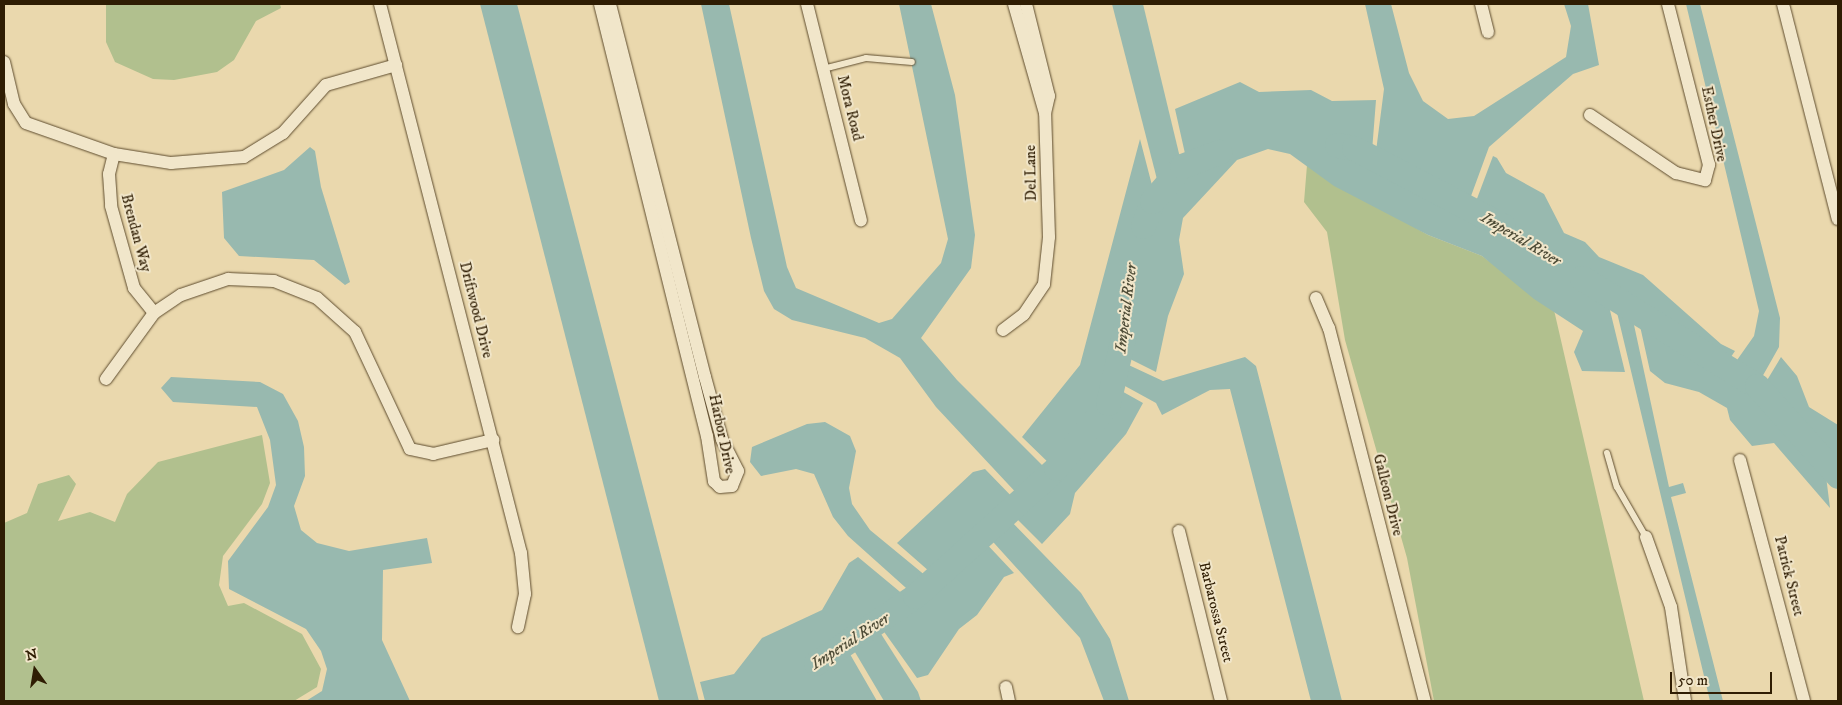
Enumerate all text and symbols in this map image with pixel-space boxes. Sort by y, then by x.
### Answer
street label: Mora Road [833,73,867,143]
street label: Esther Drive [1697,85,1731,163]
street label: Del Lane [1022,145,1040,201]
street label: Brendan Way [117,192,155,274]
water label: Imperial River [1478,208,1564,270]
street label: Driftwood Drive [455,260,497,360]
water label: Imperial River [1111,262,1141,354]
street label: Harbor Drive [705,393,739,475]
street label: Galleon Drive [1369,452,1407,538]
street label: Patrick Street [1770,534,1808,618]
street label: Barbarossa Street [1195,560,1237,664]
water label: Imperial River [807,609,893,673]
north arrow [10,645,60,695]
text: N [24,645,39,665]
scale bar [1672,662,1774,694]
text: 50 m [1678,671,1708,690]

